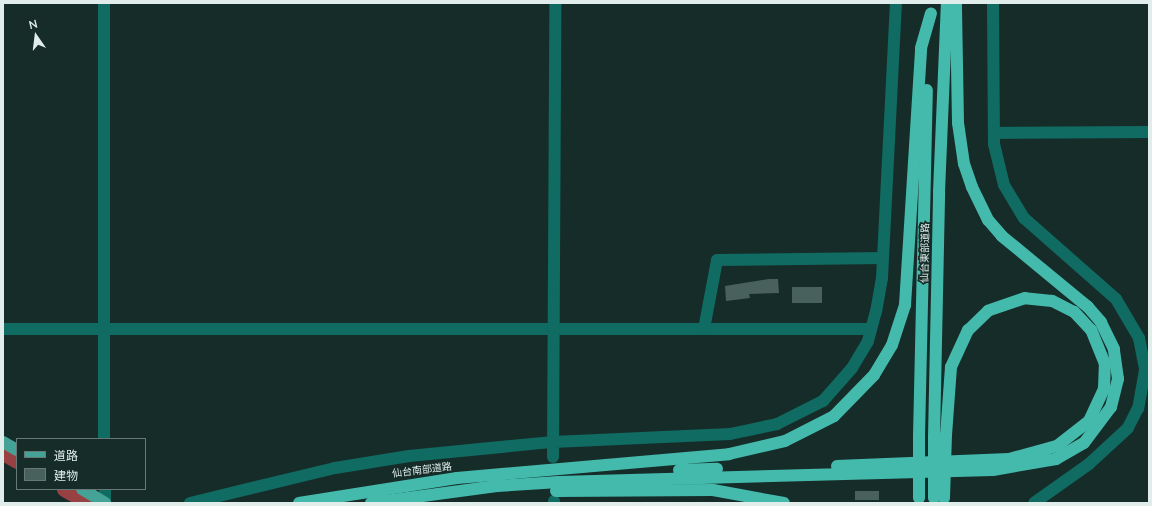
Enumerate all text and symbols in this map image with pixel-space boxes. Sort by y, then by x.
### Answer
north arrow [16,16,56,56]
text: N [27,17,39,31]
street label: 仙台東部道路 [918,223,932,283]
legend [16,438,146,490]
text: 道路 [54,448,78,463]
street label: 仙台南部道路 [391,460,453,480]
text: 建物 [54,468,78,483]

